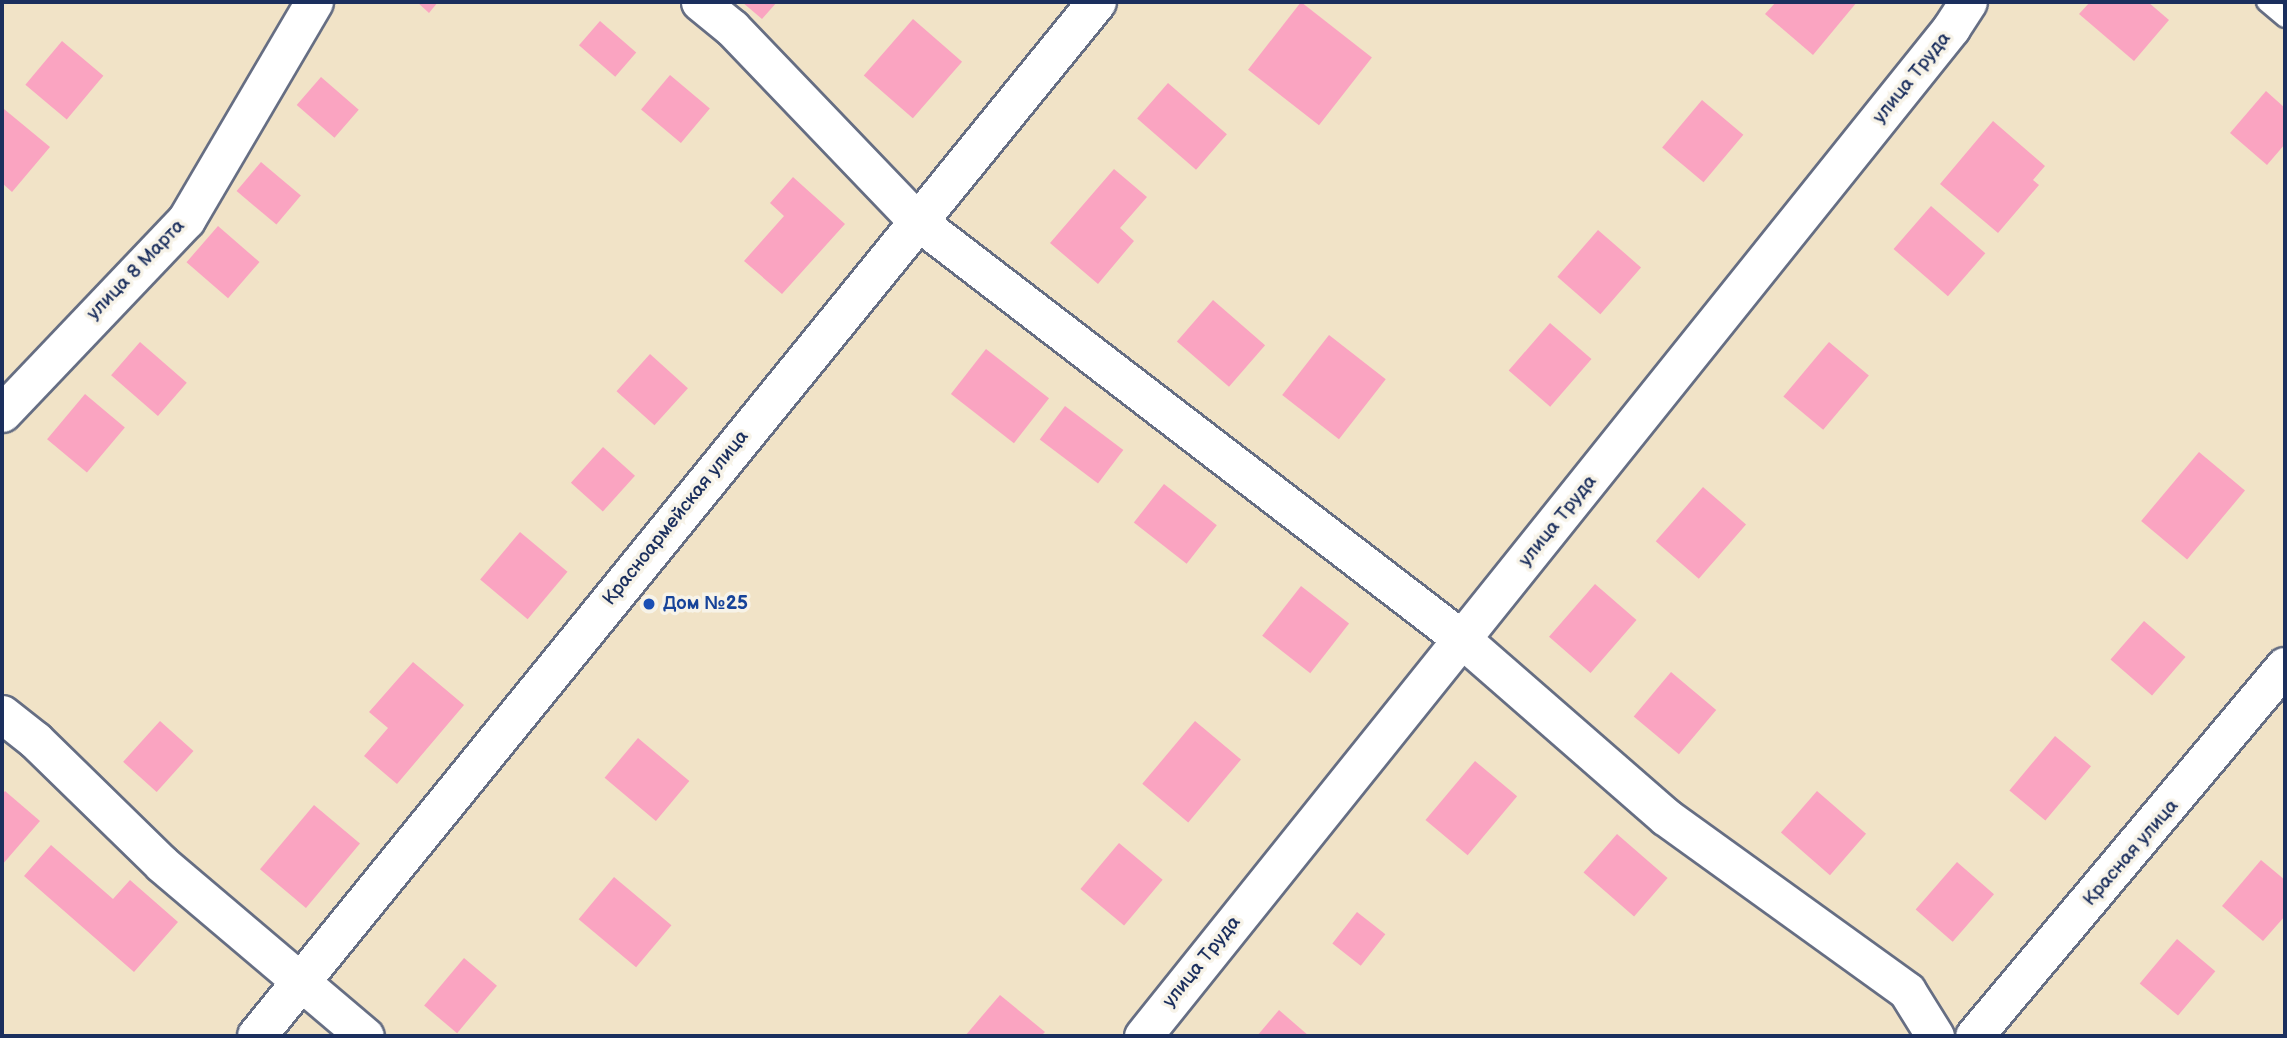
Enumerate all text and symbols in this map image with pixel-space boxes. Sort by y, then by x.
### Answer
street label: улица Труда [1868,28,1956,128]
street label: улица 8 Марта [82,215,190,325]
street label: Красноармейская улица [598,426,754,610]
street label: улица Труда [1514,471,1602,571]
place label: Дом №25 [663,593,748,615]
marker: Дом №25 [641,596,657,612]
street label: Красная улица [2079,795,2183,911]
street label: улица Труда [1158,912,1246,1012]

